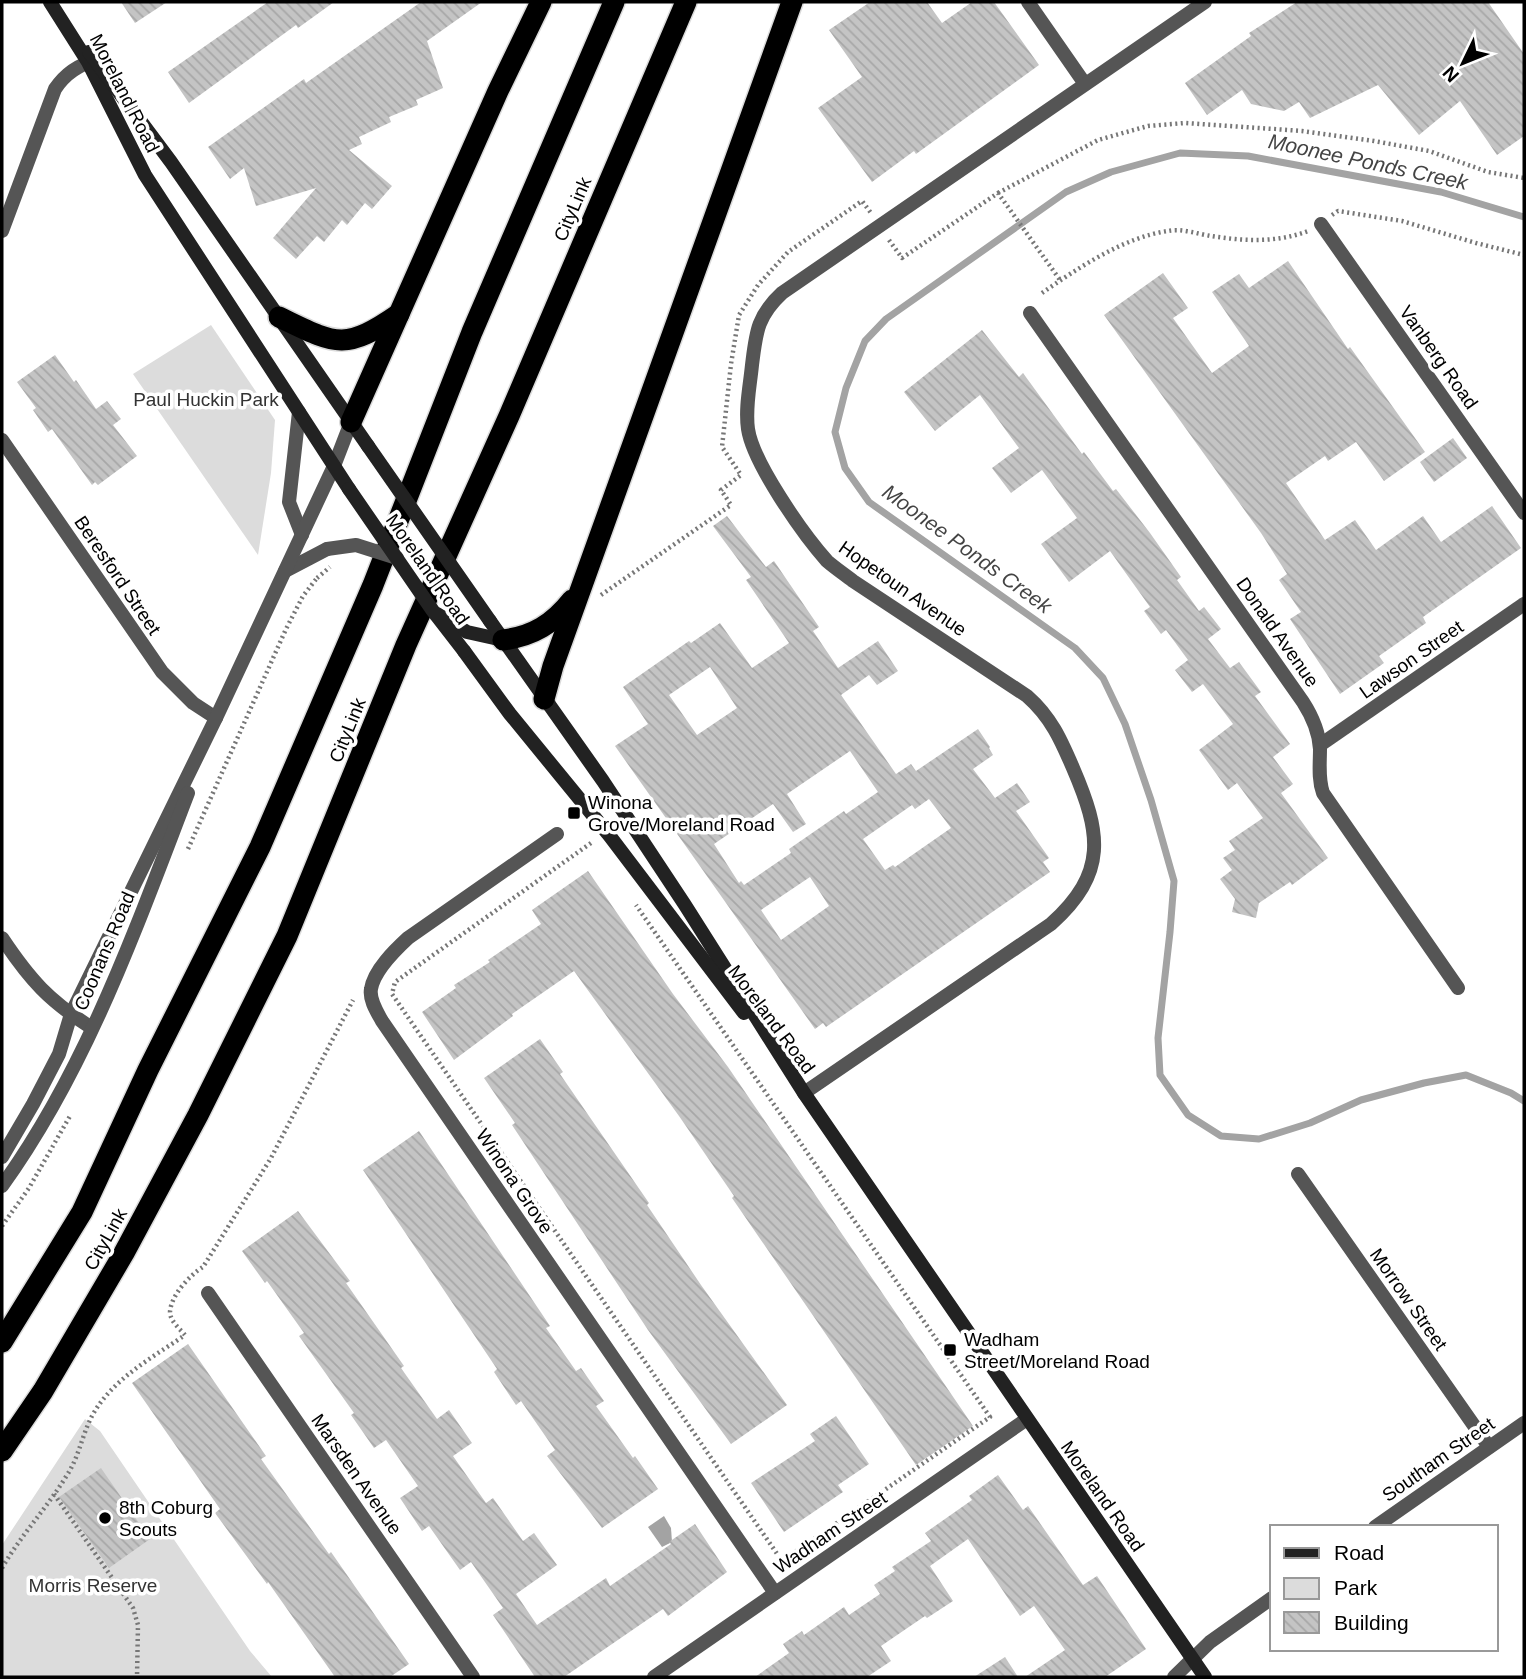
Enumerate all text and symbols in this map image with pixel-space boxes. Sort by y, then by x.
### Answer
north arrow [1428,28,1498,98]
street label: Moreland Road [86,31,163,156]
text: N [1439,62,1463,86]
water label: Moonee Ponds Creek [1266,129,1471,194]
street label: CityLink [550,174,596,244]
street label: Vanberg Road [1395,302,1482,413]
park label: Paul Huckin Park [133,389,279,410]
water label: Moonee Ponds Creek [878,480,1057,618]
street label: Moreland Road [382,510,473,629]
street label: Beresford Street [70,512,165,639]
street label: Hopetoun Avenue [835,537,970,640]
street label: Donald Avenue [1232,574,1323,691]
street label: Lawson Street [1356,616,1468,703]
street label: CityLink [325,694,370,765]
place label: Winona Grove/Moreland Road [588,792,775,835]
marker: Winona Grove/Moreland Road [566,805,582,821]
street label: Coonans Road [70,889,139,1014]
street label: Moreland Road [724,961,819,1078]
street label: Winona Grove [472,1125,557,1237]
street label: CityLink [80,1204,131,1274]
street label: Morrow Street [1366,1244,1452,1355]
place label: Wadham Street/Moreland Road [964,1329,1150,1372]
marker: Wadham Street/Moreland Road [942,1342,958,1358]
street label: Marsden Avenue [307,1410,406,1539]
street label: Southam Street [1378,1413,1499,1506]
street label: Moreland Road [1057,1437,1148,1556]
street label: Wadham Street [770,1487,891,1578]
place label: 8th Coburg Scouts [119,1497,213,1540]
marker: 8th Coburg Scouts [97,1510,113,1526]
legend [1270,1525,1498,1651]
text: Road [1334,1541,1384,1564]
park label: Morris Reserve [29,1575,157,1596]
text: Park [1334,1576,1378,1599]
text: Building [1334,1611,1409,1634]

